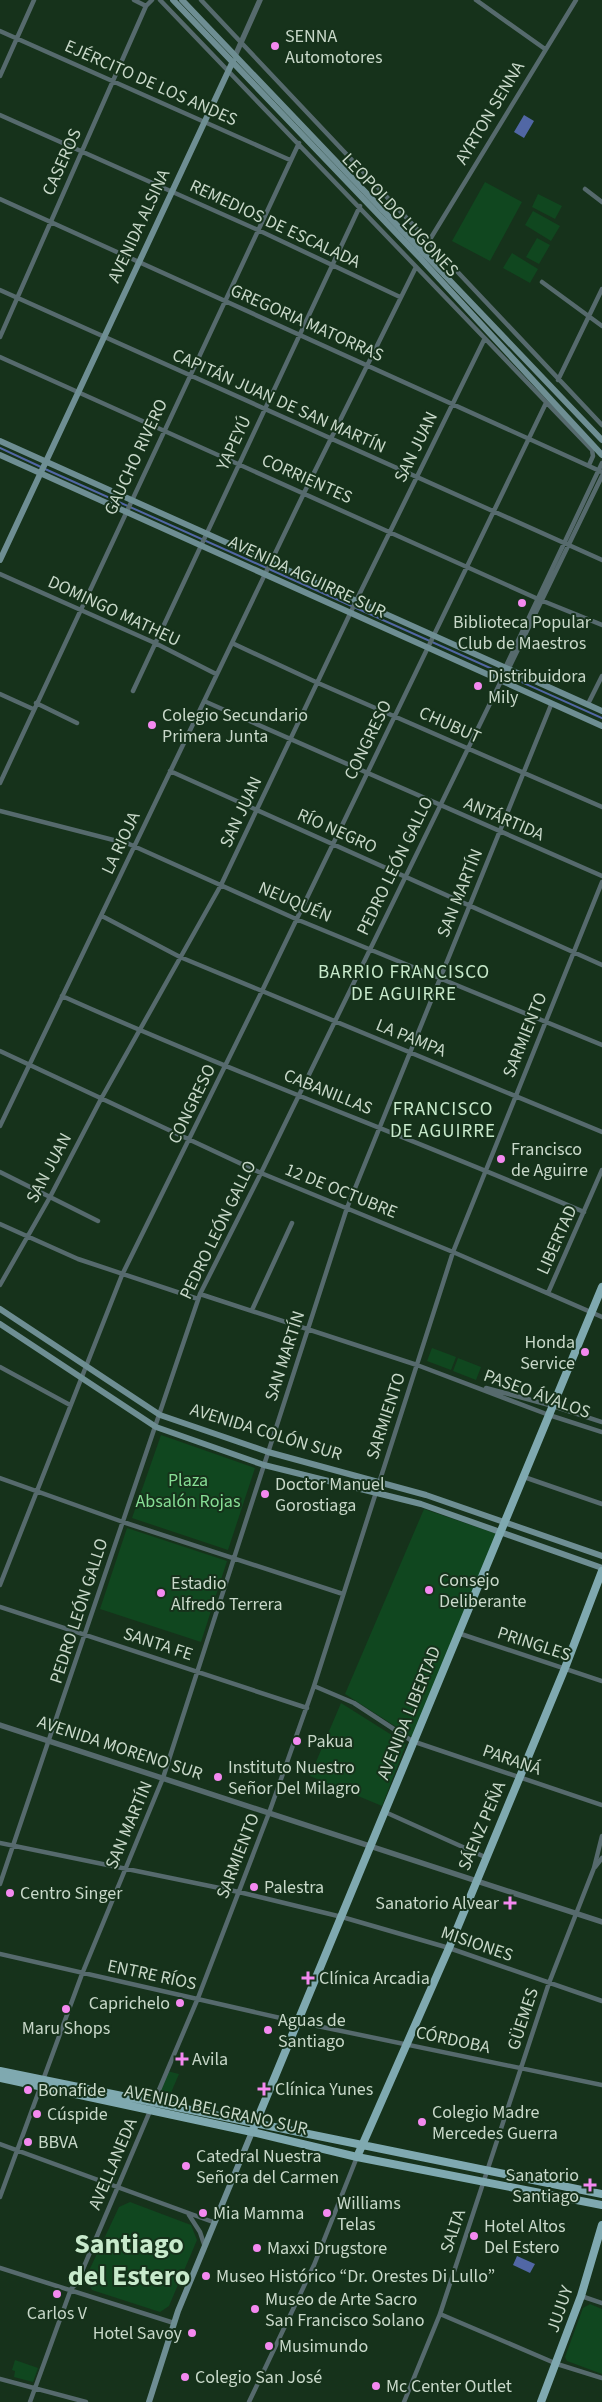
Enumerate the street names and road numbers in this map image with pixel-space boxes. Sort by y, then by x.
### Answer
street label: EJÉRCITO DE LOS ANDES [61,34,241,132]
street label: AYRTON SENNA [449,56,531,169]
street label: CASEROS [36,124,88,200]
street label: LEOPOLDO LUGONES [336,147,464,283]
street label: AVENIDA ALSINA [102,165,176,287]
street label: REMEDIOS DE ESCALADA [186,173,365,275]
street label: GREGORIA MATORRAS [227,278,387,368]
street label: CAPITÁN JUAN DE SAN MARTÍN [168,342,390,460]
street label: GAUCHO RIVERO [98,395,174,519]
street label: SAN JUAN [388,407,444,487]
street label: YAPEYÚ [210,412,258,475]
street label: CORRIENTES [258,448,356,510]
street label: AVENIDA AGUIRRE SUR [224,530,390,624]
street label: DOMINGO MATHEU [44,569,184,653]
street label: CONGRESO [338,696,398,784]
street label: CHUBUT [415,700,485,750]
street label: SAN JUAN [214,772,268,852]
street label: ANTÁRTIDA [460,791,548,847]
street label: PEDRO LEÓN GALLO [351,792,440,940]
street label: RÍO NEGRO [293,802,381,860]
street label: LA RIOJA [96,807,147,879]
street label: SAN MARTÍN [431,845,489,941]
street label: NEUQUÉN [254,875,336,929]
street label: SARMIENTO [497,989,553,1081]
street label: LA PAMPA [372,1013,450,1063]
street label: CONGRESO [162,1060,222,1148]
street label: CABANILLAS [280,1063,376,1121]
street label: SAN JUAN [20,1129,78,1207]
street label: PEDRO LEÓN GALLO [174,1156,263,1304]
street label: 12 DE OCTUBRE [281,1157,401,1225]
street label: LIBERTAD [531,1201,583,1279]
street label: SAN MARTÍN [259,1308,311,1404]
street label: PASEO ÁVALOS [480,1363,594,1425]
street label: SARMIENTO [360,1369,412,1463]
street label: AVENIDA COLÓN SUR [187,1397,345,1467]
street label: PEDRO LEÓN GALLO [44,1535,114,1687]
street label: PRINGLES [494,1620,574,1668]
street label: SANTA FE [120,1621,196,1667]
street label: AVENIDA LIBERTAD [371,1642,447,1784]
street label: AVENIDA MORENO SUR [34,1709,206,1787]
street label: PARANÁ [479,1738,545,1782]
street label: SAN MARTÍN [99,1777,159,1873]
street label: SÁENZ PEÑA [452,1777,512,1875]
street label: SARMIENTO [210,1810,266,1902]
street label: MISIONES [438,1920,516,1968]
street label: ENTRE RÍOS [105,1953,199,1997]
street label: GÜEMES [501,1985,545,2053]
street label: CÓRDOBA [414,2020,493,2060]
street label: AVENIDA BELGRANO SUR [122,2078,310,2142]
street label: AVELLANEDA [82,2114,144,2214]
street label: SALTA [434,2206,472,2256]
street label: JUJUY [540,2282,580,2336]

